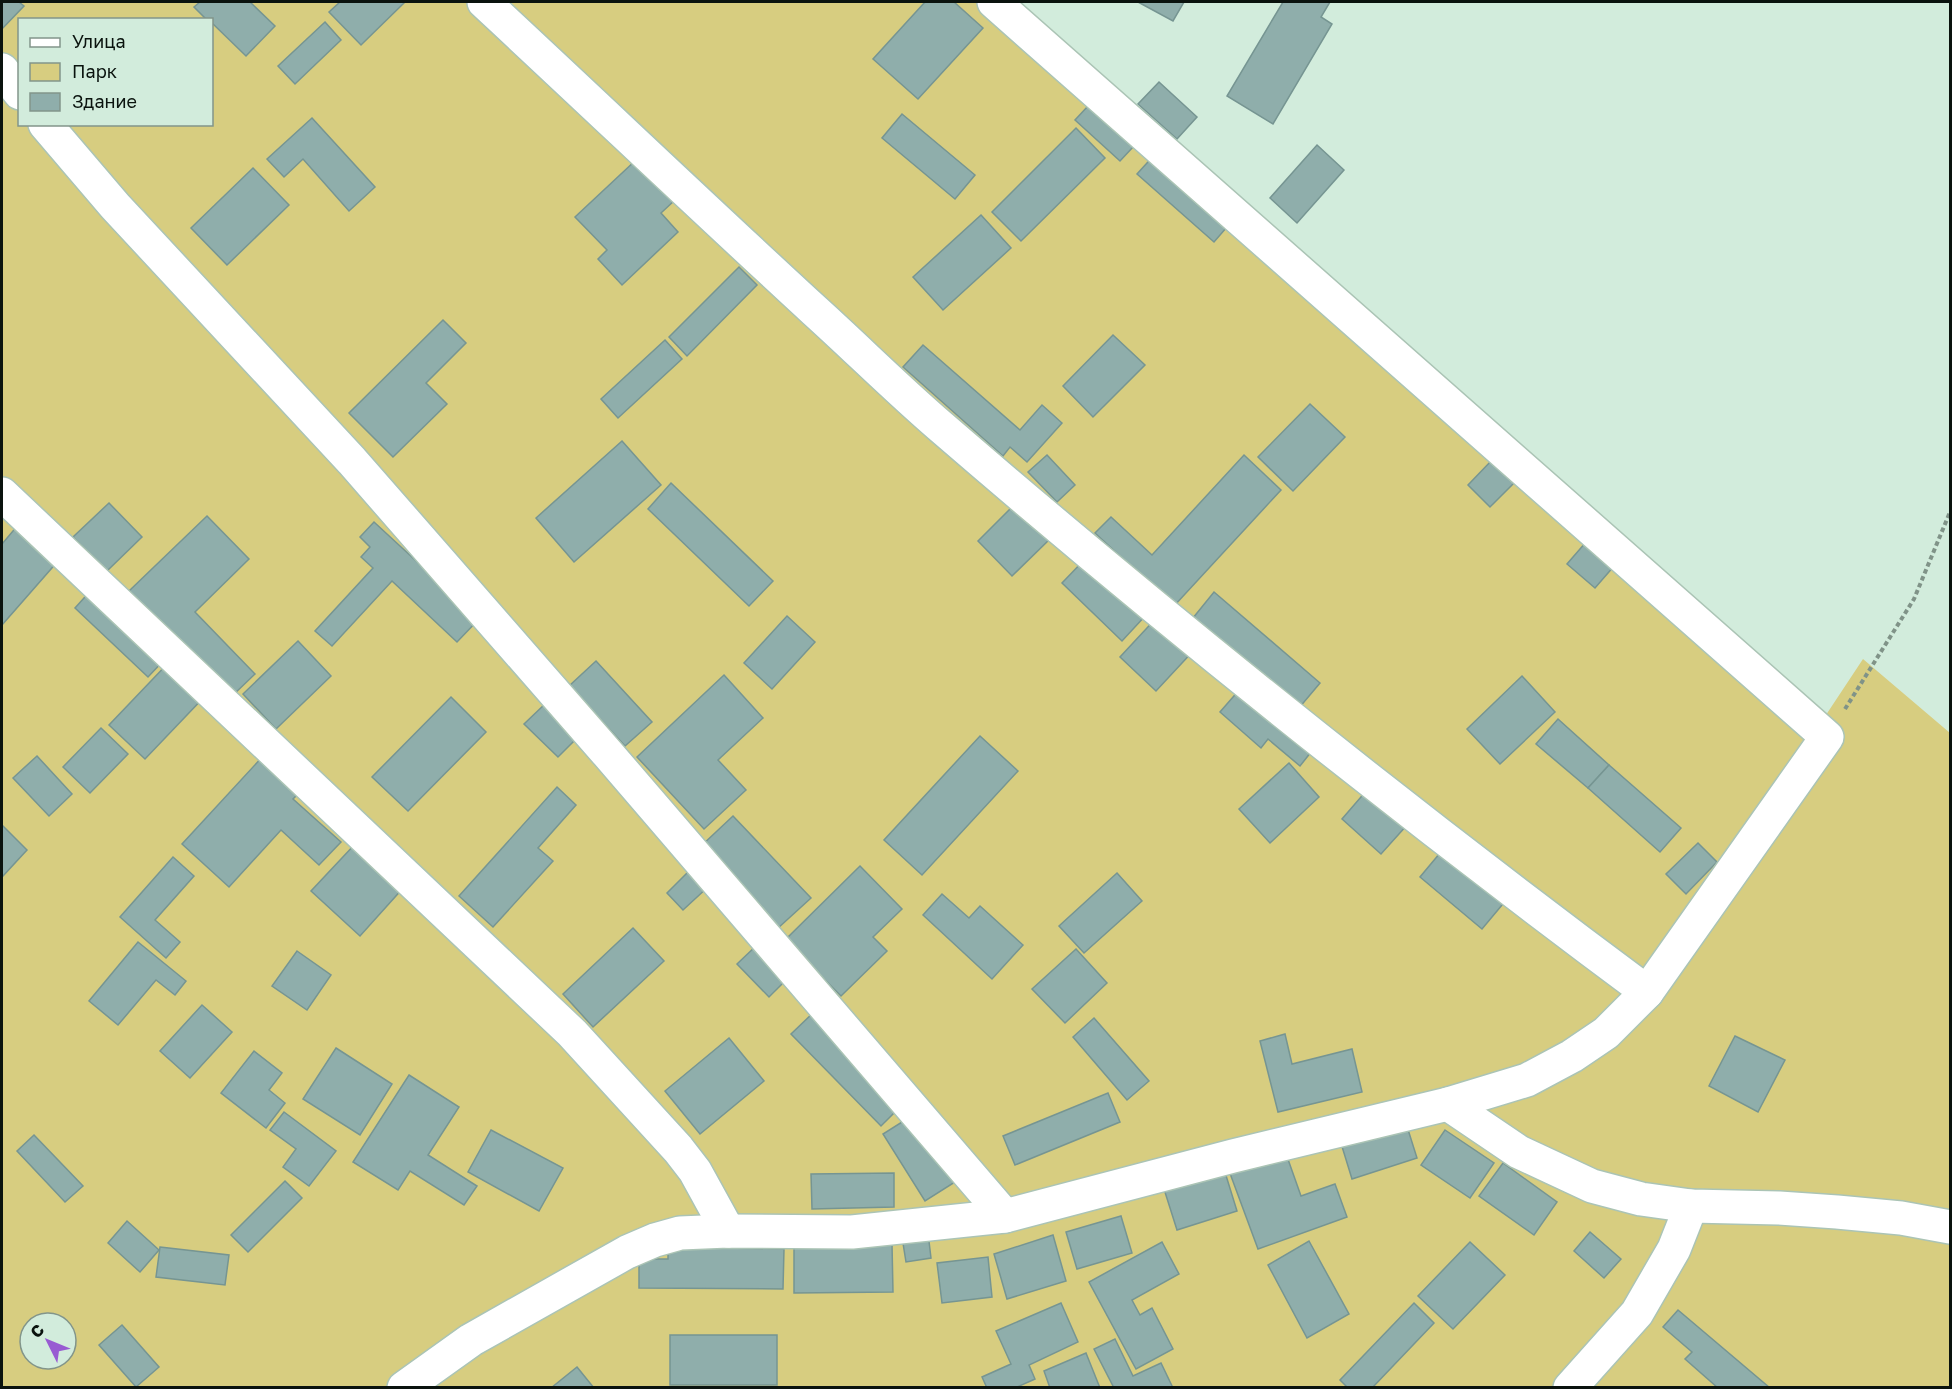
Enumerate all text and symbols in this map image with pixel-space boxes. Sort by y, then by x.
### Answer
legend [18,18,213,126]
text: Улица [72,30,126,52]
text: Парк [72,60,117,82]
text: Здание [72,90,137,112]
north arrow [18,1311,78,1371]
text: С [26,1320,48,1342]

